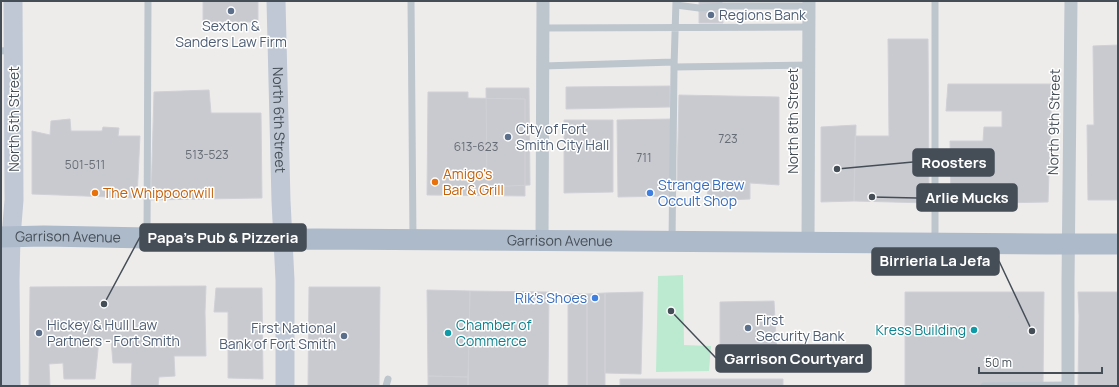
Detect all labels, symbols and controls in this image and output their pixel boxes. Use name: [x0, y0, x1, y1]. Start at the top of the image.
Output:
place label: Regions Bank: [719, 5, 807, 24]
marker: Sexton & Sanders Law Firm: [226, 6, 236, 16]
marker: Regions Bank: [706, 10, 716, 20]
place label: Sexton & Sanders Law Firm: [175, 16, 287, 51]
street label: North 5th Street: [4, 66, 23, 172]
street label: North 6th Street: [269, 67, 290, 174]
street label: North 8th Street: [783, 68, 802, 174]
street label: North 9th Street: [1043, 68, 1064, 175]
place label: City of Fort Smith City Hall: [516, 119, 609, 154]
house number: 723: [718, 130, 738, 147]
marker: City of Fort Smith City Hall: [503, 132, 513, 142]
house number: 613-623: [454, 138, 498, 155]
house number: 513-523: [185, 146, 229, 163]
house number: 711: [636, 149, 652, 166]
callout: Roosters: [913, 149, 994, 176]
text: Roosters: [921, 152, 987, 173]
house number: 501-511: [65, 156, 105, 173]
place label: Amigo's Bar & Grill: [443, 164, 504, 199]
place label: Strange Brew Occult Shop: [658, 175, 745, 210]
marker: Amigo's Bar & Grill: [430, 177, 440, 187]
place label: The Whippoorwill: [103, 183, 214, 202]
callout: Arlie Mucks: [917, 184, 1017, 211]
text: Arlie Mucks: [925, 187, 1009, 208]
marker: The Whippoorwill: [90, 188, 100, 198]
marker: Strange Brew Occult Shop: [645, 188, 655, 198]
callout: Papa's Pub & Pizzeria: [140, 224, 306, 251]
street label: Garrison Avenue: [15, 226, 121, 246]
text: Papa's Pub & Pizzeria: [148, 227, 298, 248]
street label: Garrison Avenue: [507, 230, 613, 250]
callout: Birrieria La Jefa: [872, 248, 999, 275]
text: Birrieria La Jefa: [880, 250, 990, 271]
place label: Rik's Shoes: [515, 288, 587, 307]
marker: Rik's Shoes: [590, 293, 600, 303]
place label: First Security Bank: [756, 310, 845, 345]
place label: Hickey & Hull Law Partners - Fort Smith: [47, 315, 180, 350]
place label: Chamber of Commerce: [456, 315, 532, 350]
place label: First National Bank of Fort Smith: [219, 318, 336, 353]
place label: Kress Building: [875, 320, 966, 339]
marker: First Security Bank: [743, 323, 753, 333]
marker: Kress Building: [969, 325, 979, 335]
marker: Hickey & Hull Law Partners - Fort Smith: [34, 328, 44, 338]
marker: Chamber of Commerce: [443, 328, 453, 338]
marker: First National Bank of Fort Smith: [339, 331, 349, 341]
callout: Garrison Courtyard: [716, 345, 871, 372]
text: Garrison Courtyard: [724, 348, 864, 369]
scale bar: [979, 349, 1102, 375]
text: 50 m: [985, 354, 1012, 371]

